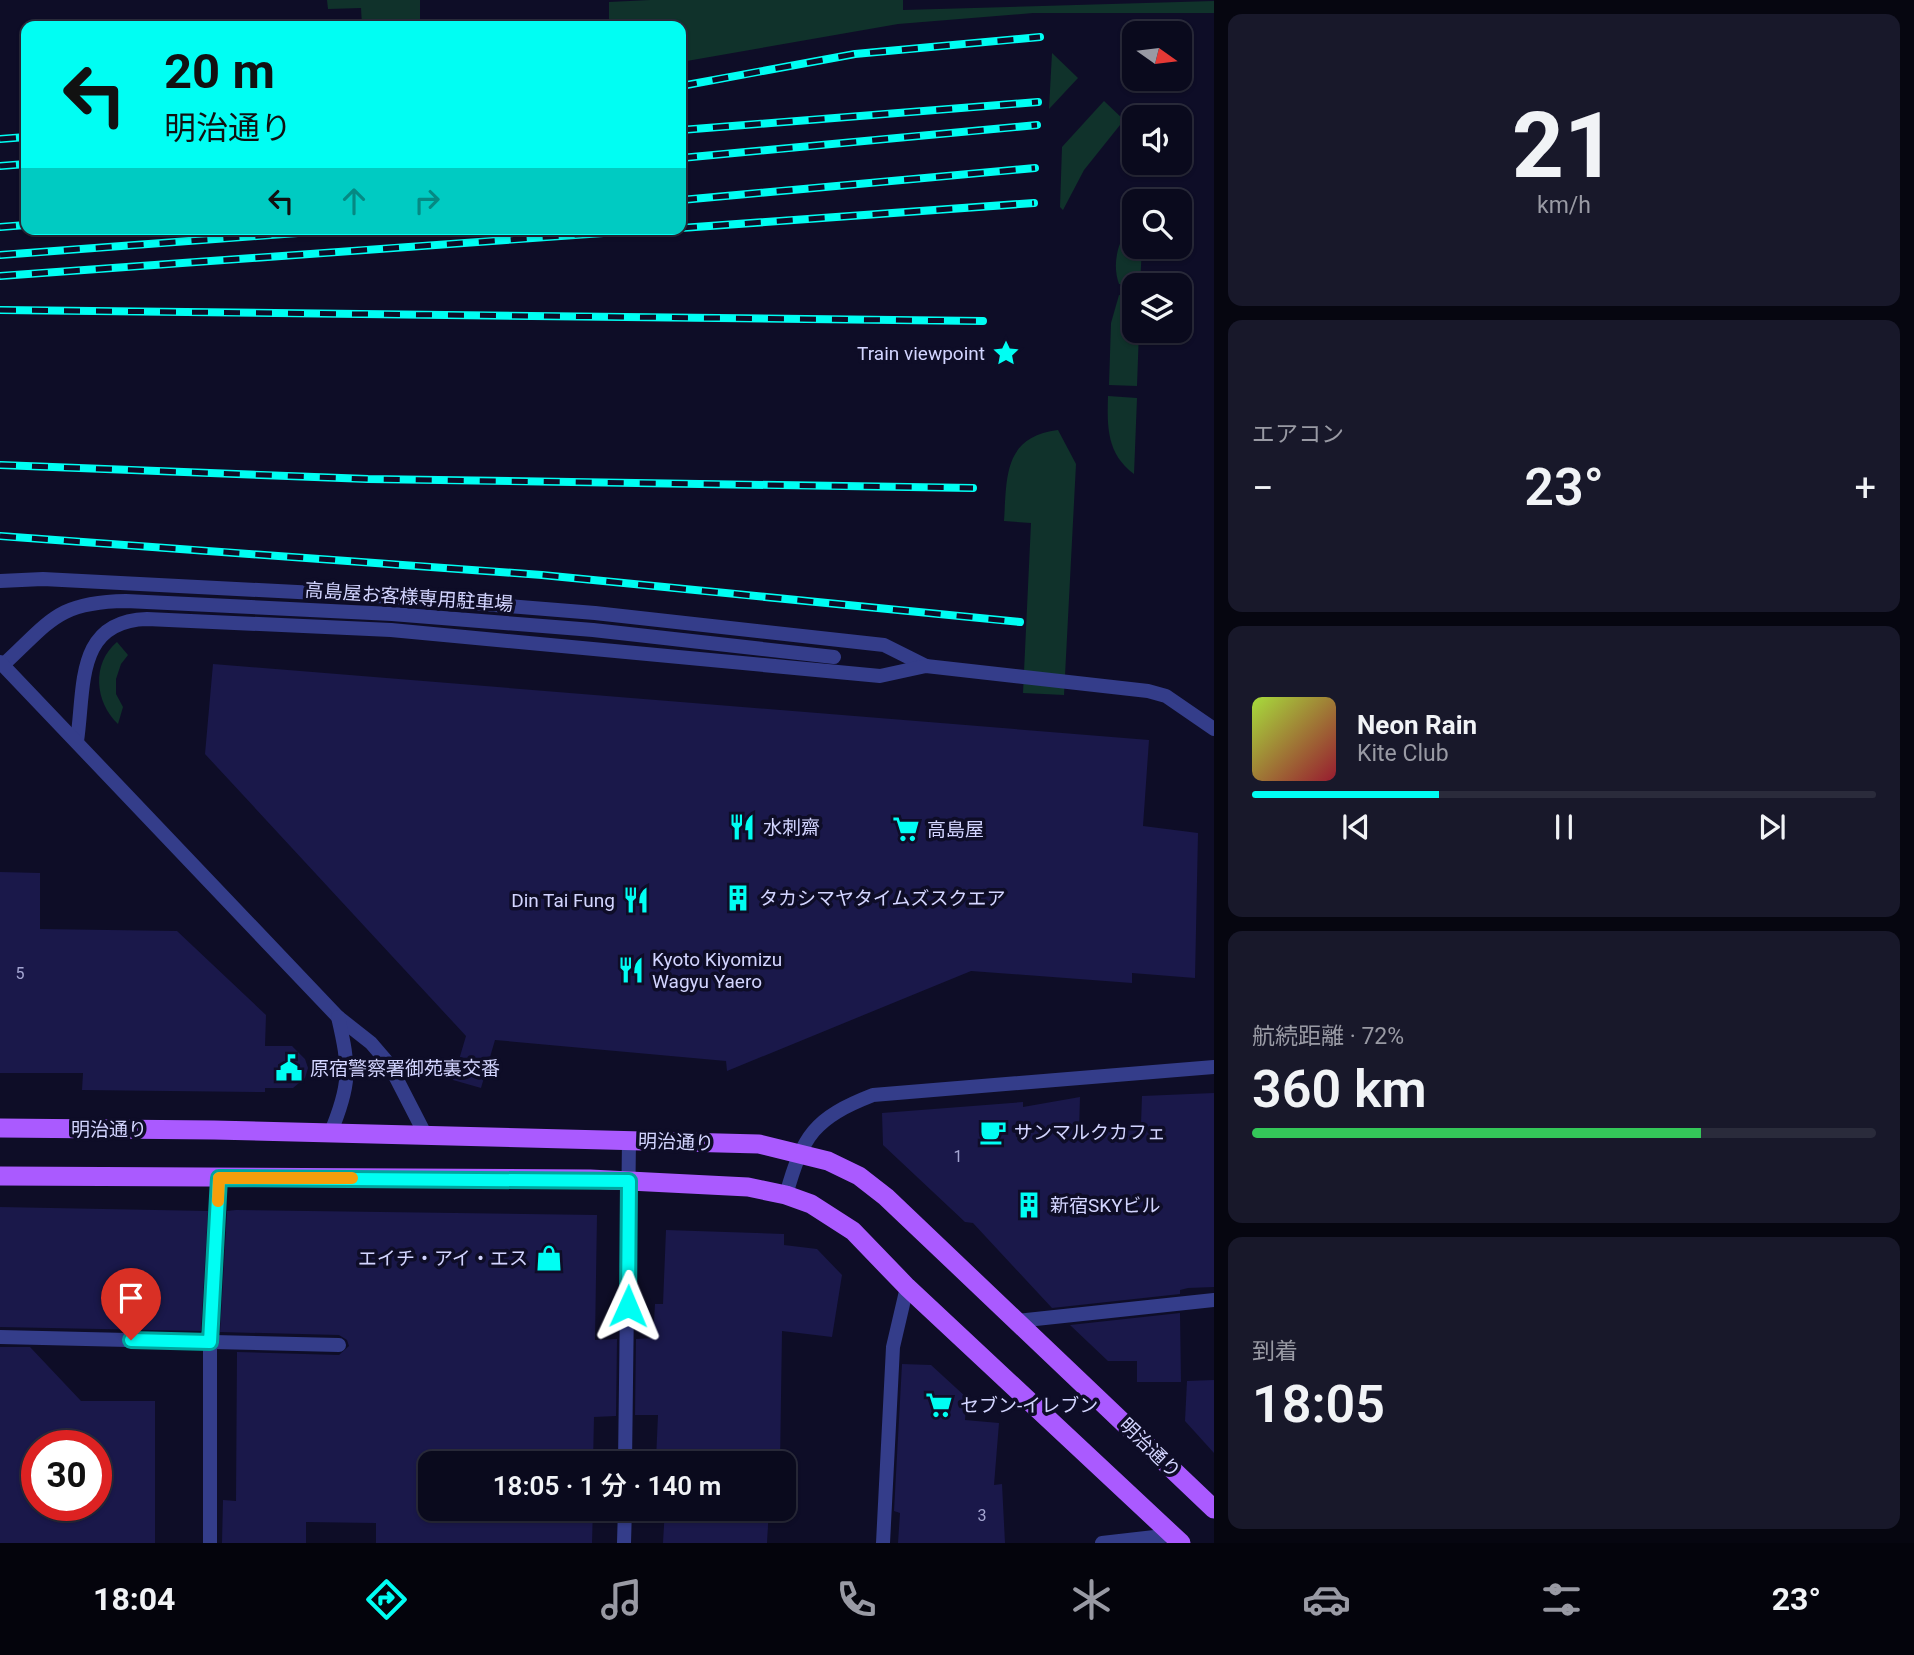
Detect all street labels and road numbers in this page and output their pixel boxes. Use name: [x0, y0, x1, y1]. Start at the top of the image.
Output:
street label: 高島屋お客様専用駐車場: [304, 578, 514, 616]
street label: 明治通り: [71, 1118, 147, 1141]
street label: 明治通り: [638, 1129, 714, 1155]
street label: 明治通り: [1115, 1413, 1185, 1483]

